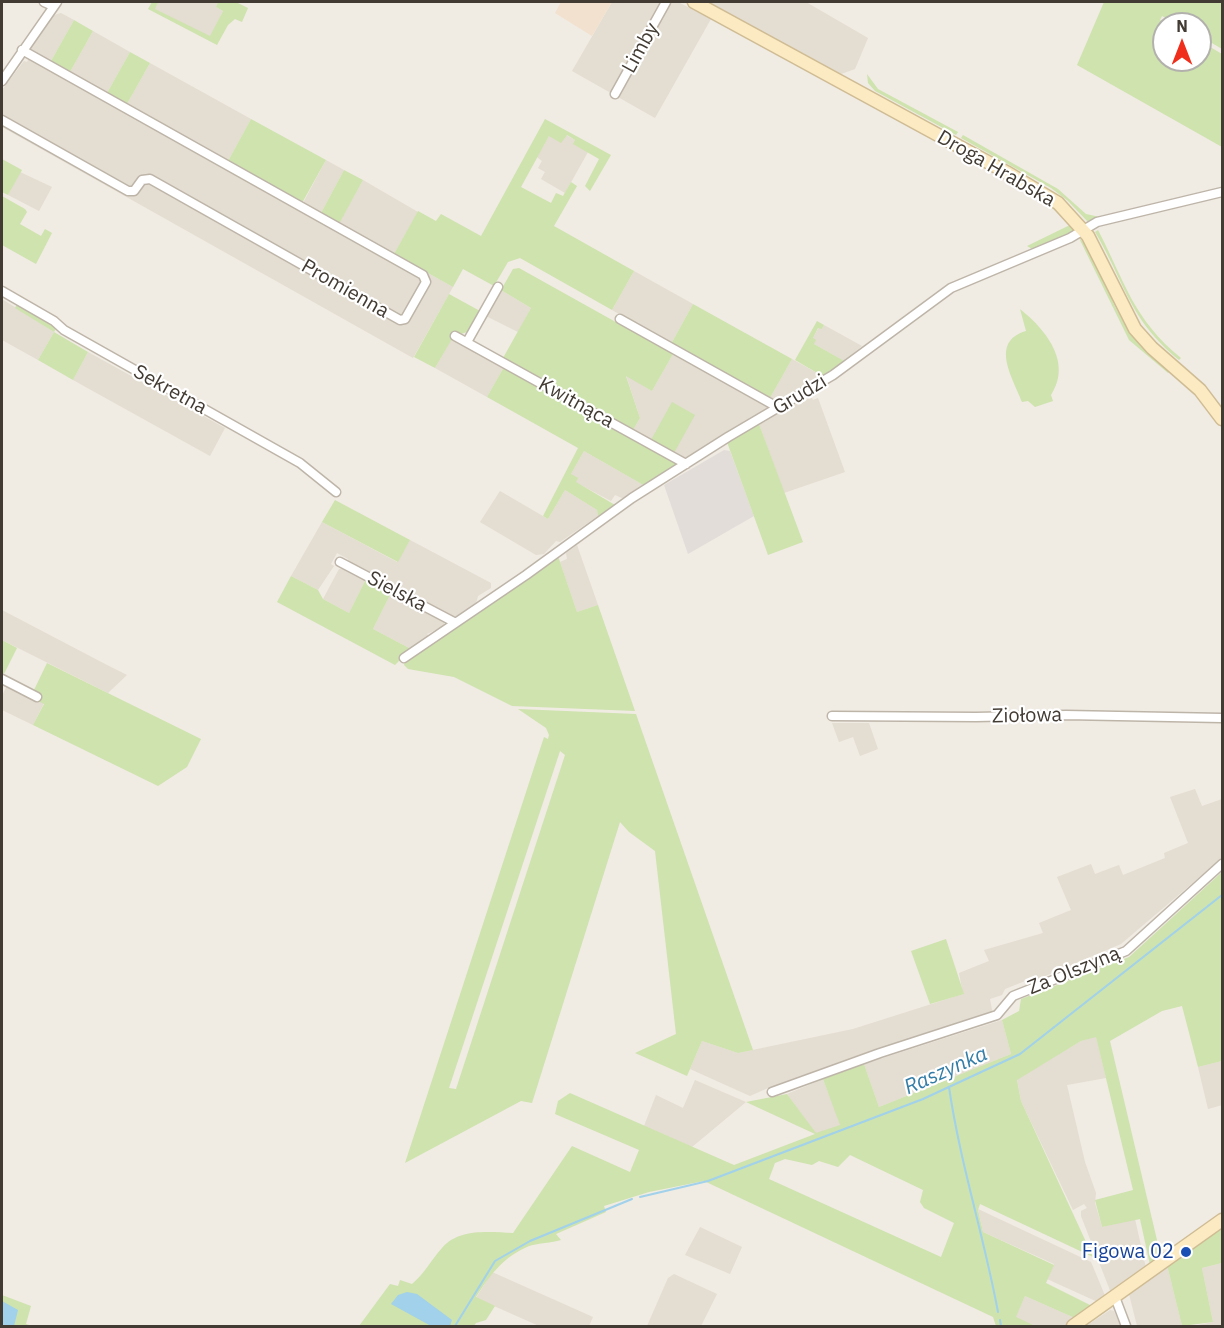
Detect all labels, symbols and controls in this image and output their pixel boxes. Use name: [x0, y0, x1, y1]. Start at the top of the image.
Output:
north arrow: [1152, 12, 1212, 72]
text: N: [1176, 16, 1188, 36]
street label: Limby: [617, 19, 665, 77]
street label: Droga Hrabska: [933, 126, 1059, 212]
street label: Promienna: [297, 254, 393, 324]
street label: Sekretna: [129, 360, 211, 420]
street label: Grudzi: [769, 370, 831, 420]
street label: Kwitnąca: [534, 372, 618, 434]
street label: Sielska: [363, 566, 431, 618]
street label: Ziołowa: [992, 703, 1062, 729]
street label: Za Olszyną: [1024, 942, 1124, 1000]
water label: Raszynka: [900, 1041, 992, 1101]
place label: Figowa 02: [1082, 1240, 1174, 1264]
marker: Figowa 02: [1179, 1245, 1193, 1259]

